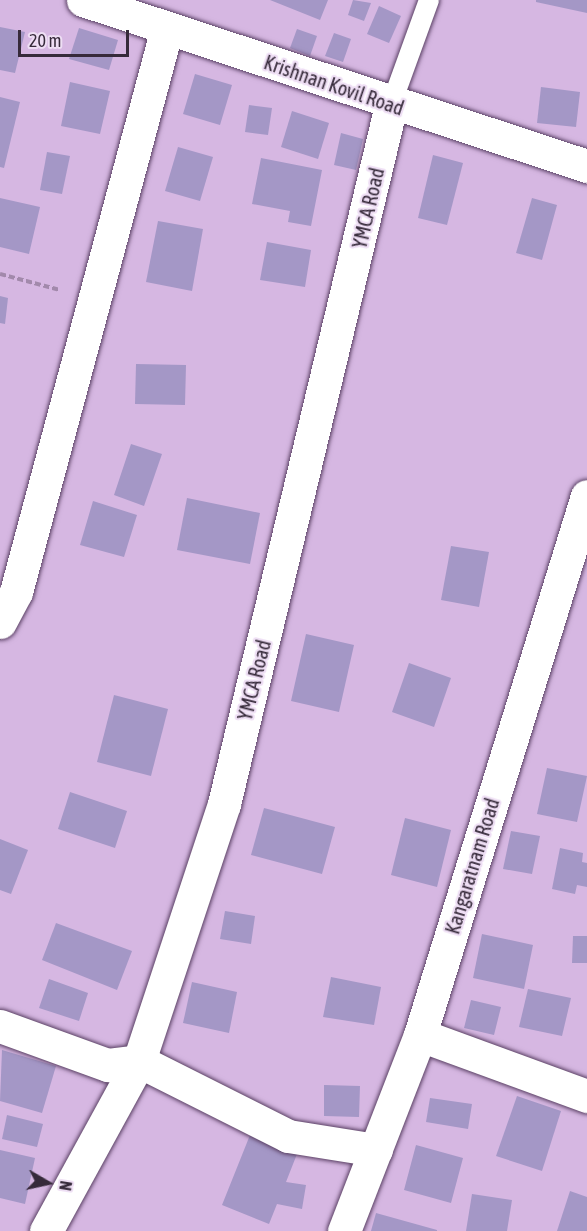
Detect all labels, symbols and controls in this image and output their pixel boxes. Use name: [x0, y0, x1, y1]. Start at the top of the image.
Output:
scale bar: [21, 18, 132, 56]
text: 20 m: [29, 30, 61, 51]
street label: Krishnan Kovil Road: [261, 50, 407, 120]
street label: YMCA Road: [347, 165, 389, 251]
street label: YMCA Road: [232, 637, 276, 723]
street label: Kangaratnam Road: [440, 795, 504, 937]
north arrow: [18, 1153, 78, 1213]
text: N: [56, 1180, 75, 1192]

